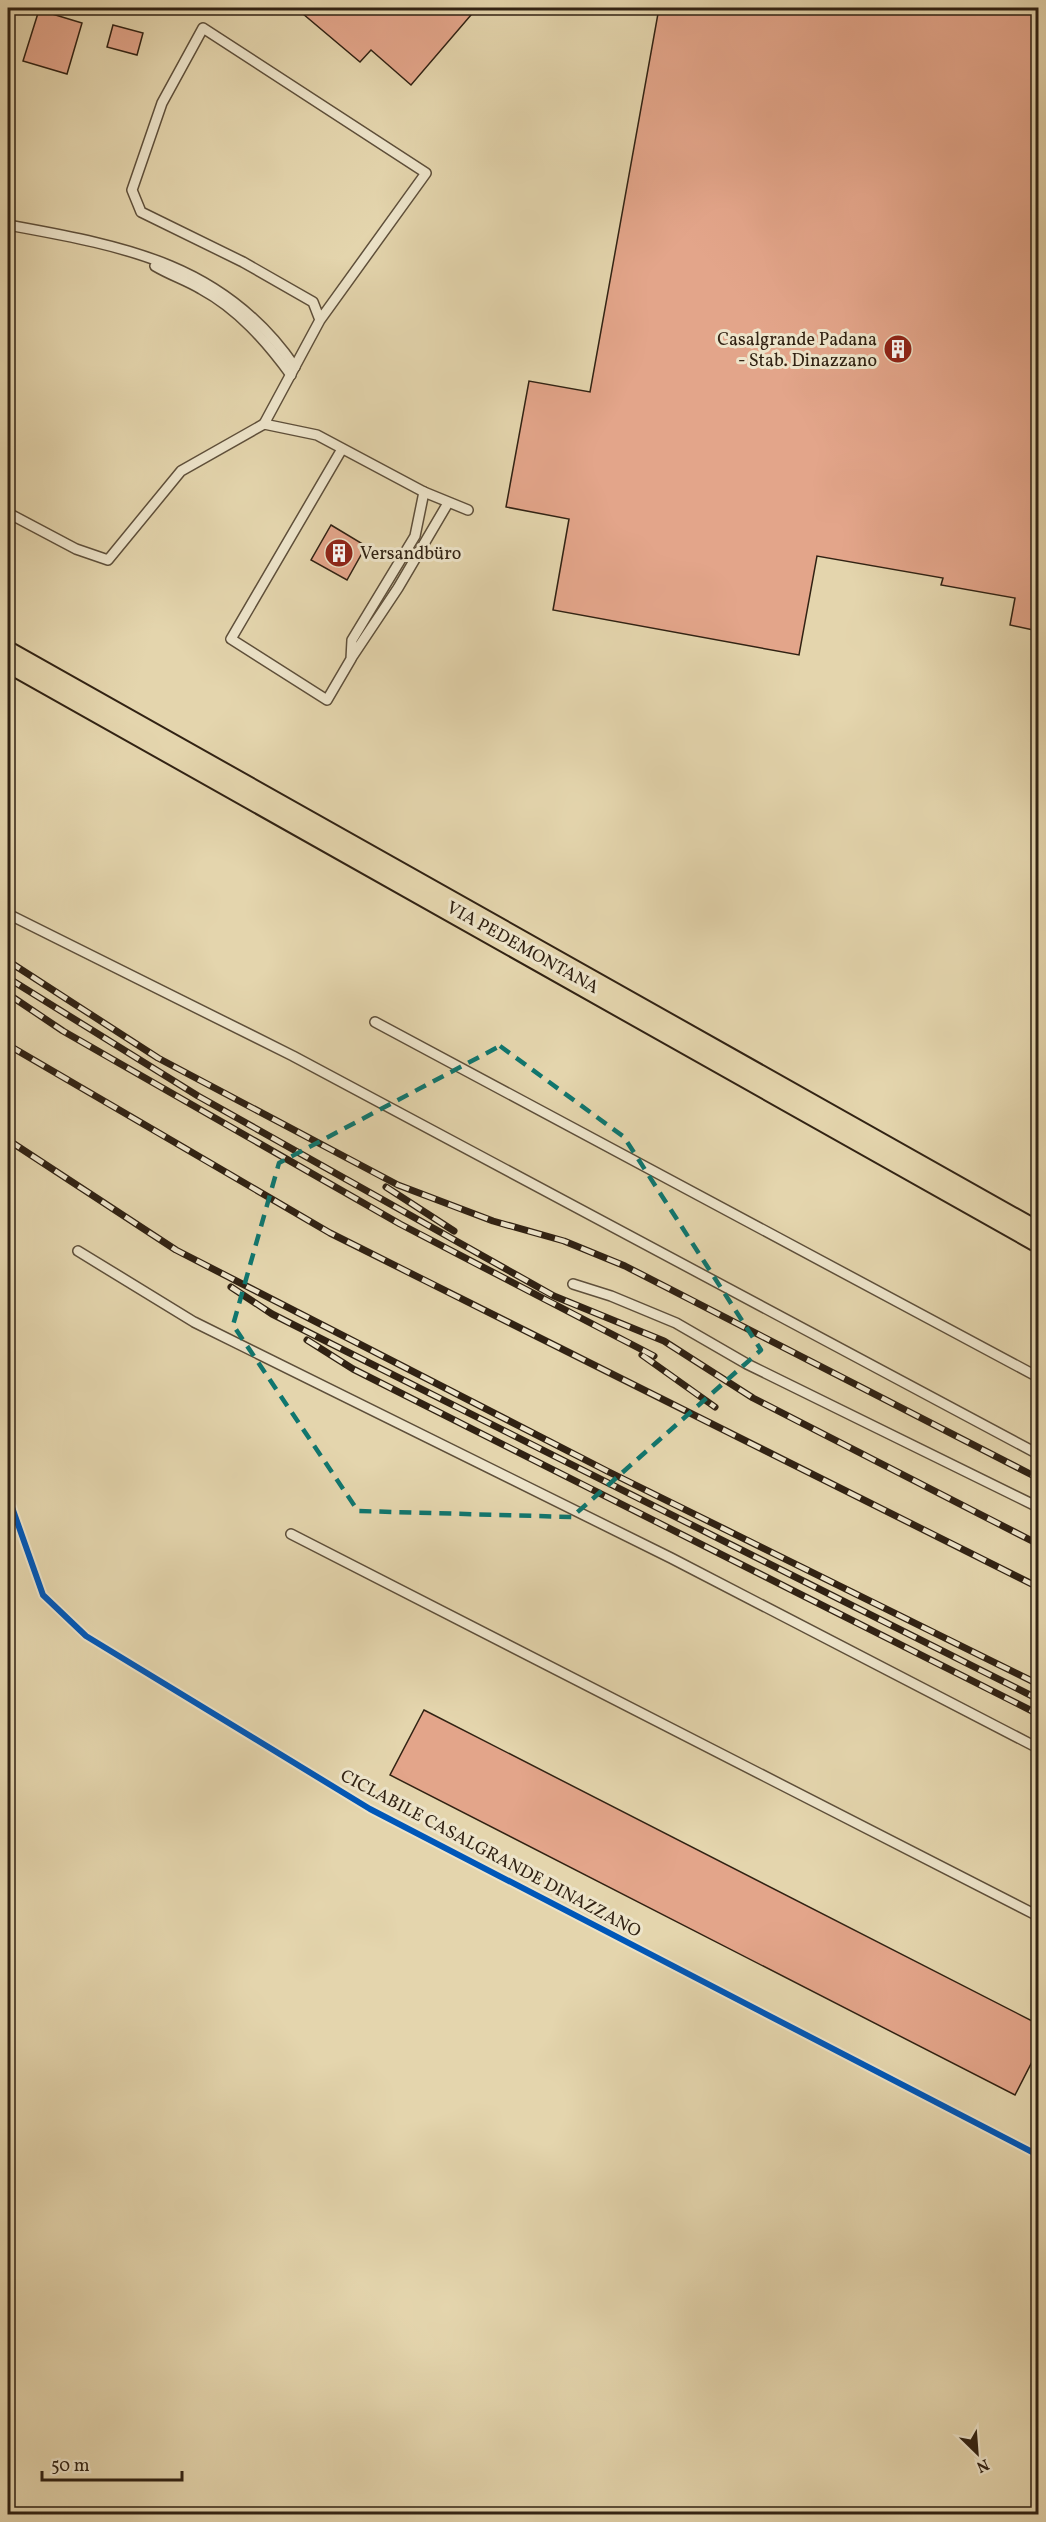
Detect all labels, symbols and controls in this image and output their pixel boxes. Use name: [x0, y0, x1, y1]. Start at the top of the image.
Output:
place label: Casalgrande Padana - Stab. Dinazzano: [717, 328, 877, 374]
building icon: Casalgrande Padana - Stab. Dinazzano: [882, 333, 914, 365]
building icon: Versandbüro: [323, 537, 355, 569]
place label: Versandbüro: [360, 542, 461, 567]
street label: VIA PEDEMONTANA: [441, 896, 603, 1001]
street label: CICLABILE CASALGRANDE DINAZZANO: [335, 1764, 645, 1945]
north arrow: [947, 2423, 1007, 2483]
scale bar: [42, 2444, 182, 2482]
text: N: [972, 2452, 992, 2477]
text: 50 m: [51, 2454, 90, 2479]

